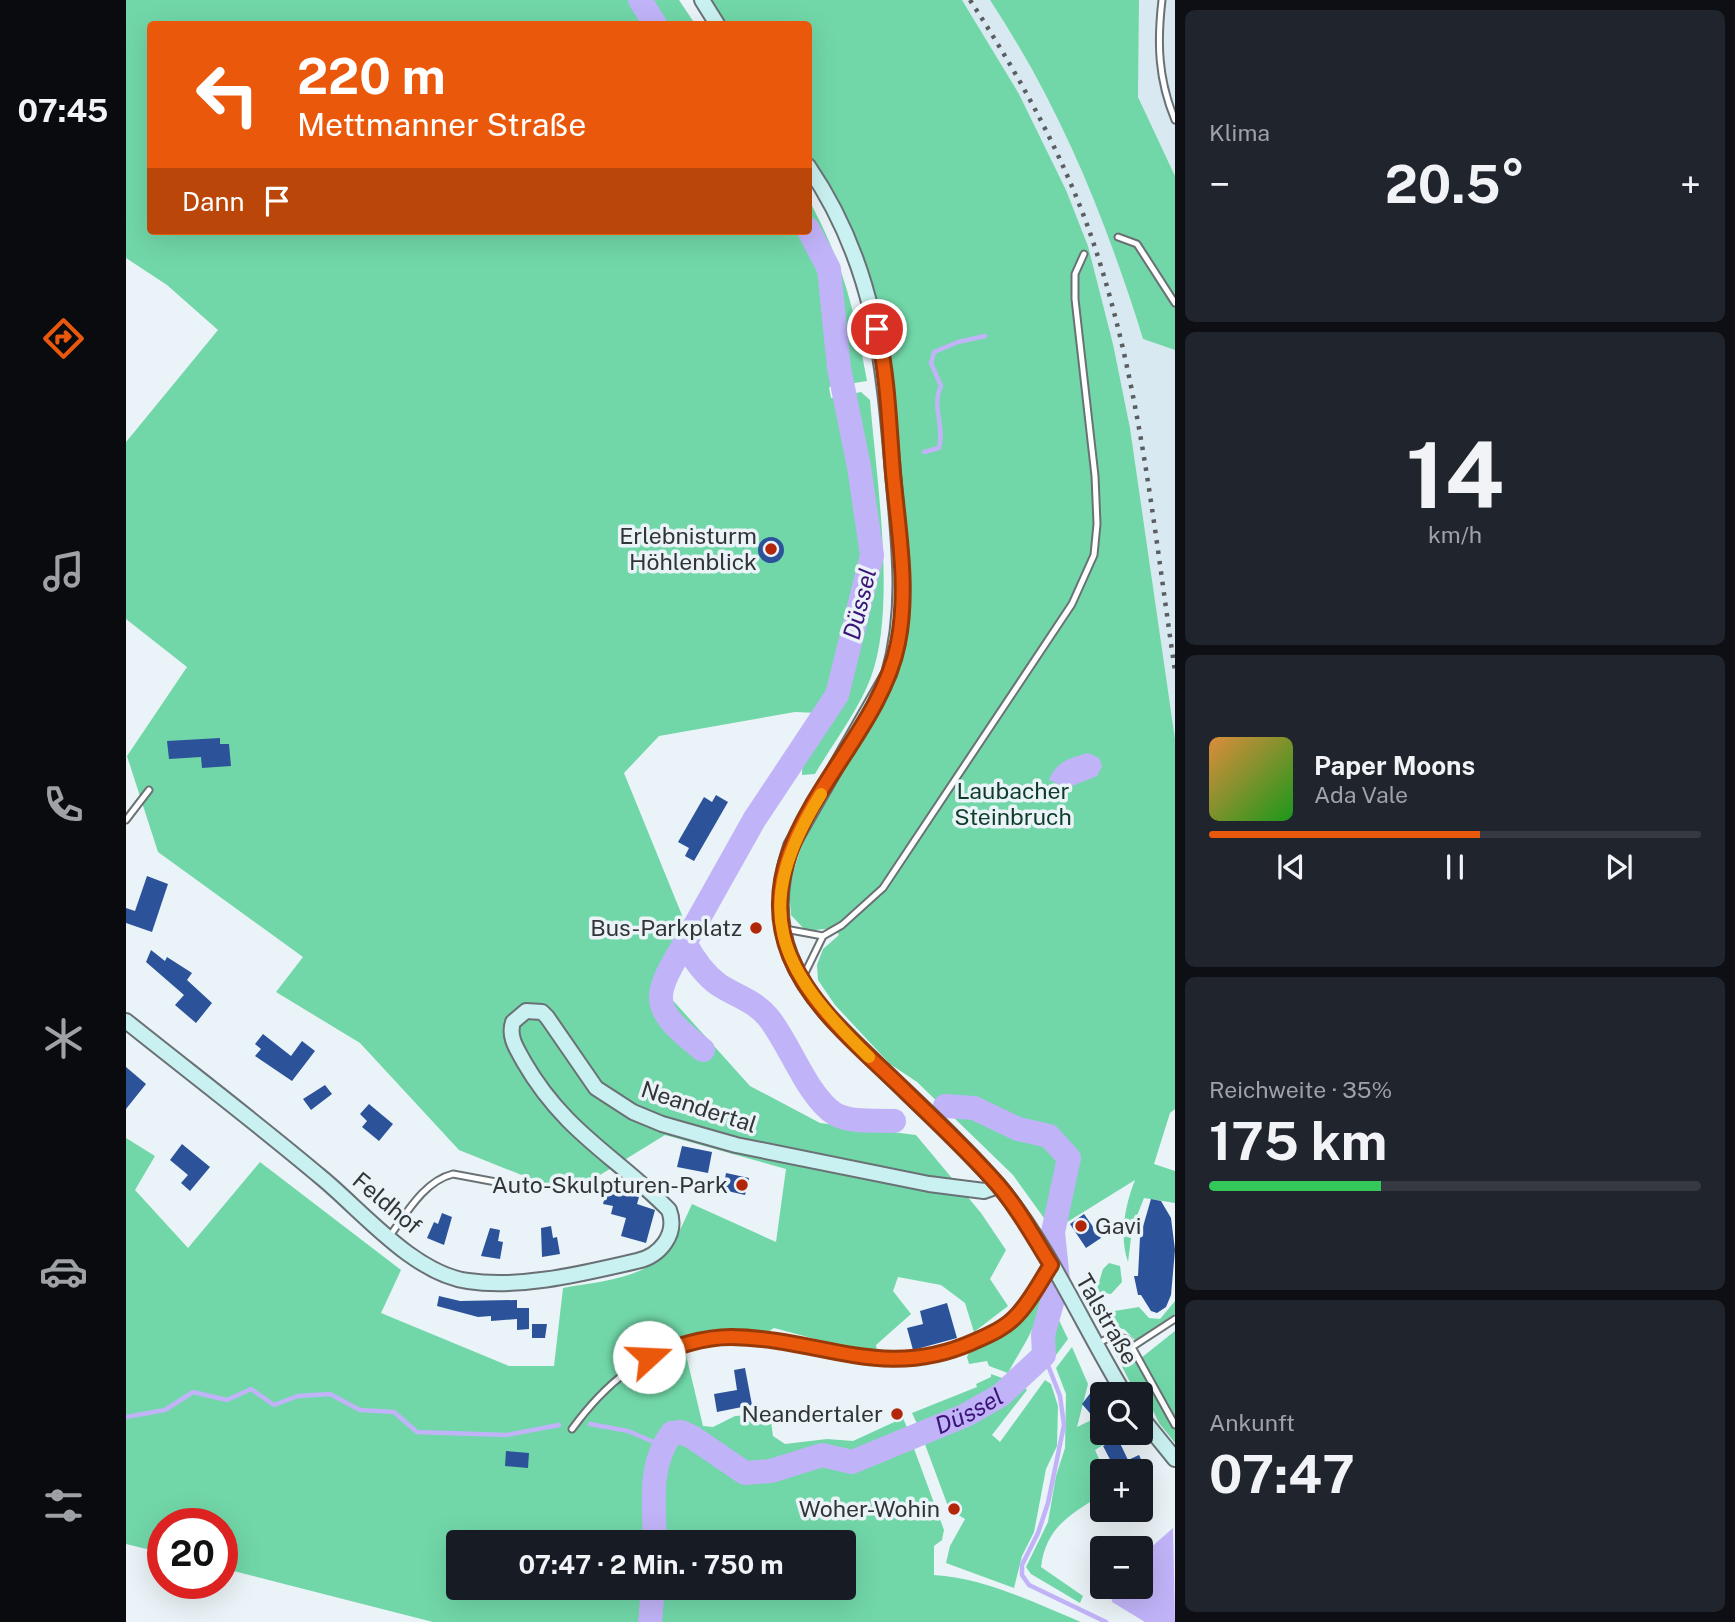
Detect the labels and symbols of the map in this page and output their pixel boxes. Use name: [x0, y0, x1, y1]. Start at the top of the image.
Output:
pin: [847, 299, 907, 359]
place label: Erlebnisturm Höhlenblick: [619, 522, 757, 575]
marker: Erlebnisturm Höhlenblick: [763, 541, 779, 557]
water label: Düssel: [837, 565, 881, 643]
park label: Laubacher Steinbruch: [954, 777, 1072, 830]
place label: Bus-Parkplatz: [590, 914, 742, 941]
marker: Bus-Parkplatz: [748, 920, 764, 936]
street label: Neandertal: [638, 1075, 760, 1138]
street label: Feldhof: [347, 1166, 427, 1239]
place label: Auto-Skulpturen-Park: [492, 1171, 728, 1198]
marker: Auto-Skulpturen-Park: [734, 1177, 750, 1193]
place label: Gavi: [1095, 1212, 1142, 1239]
marker: Gavi: [1073, 1218, 1089, 1234]
street label: Talstraße: [1071, 1269, 1144, 1369]
position arrow: [612, 1320, 686, 1394]
water label: Düssel: [931, 1382, 1008, 1439]
place label: Neandertaler: [742, 1400, 883, 1427]
marker: Neandertaler: [889, 1406, 905, 1422]
place label: Woher-Wohin: [799, 1495, 940, 1522]
marker: Woher-Wohin: [946, 1501, 962, 1517]
speed limit sign: 20: [147, 1508, 238, 1599]

